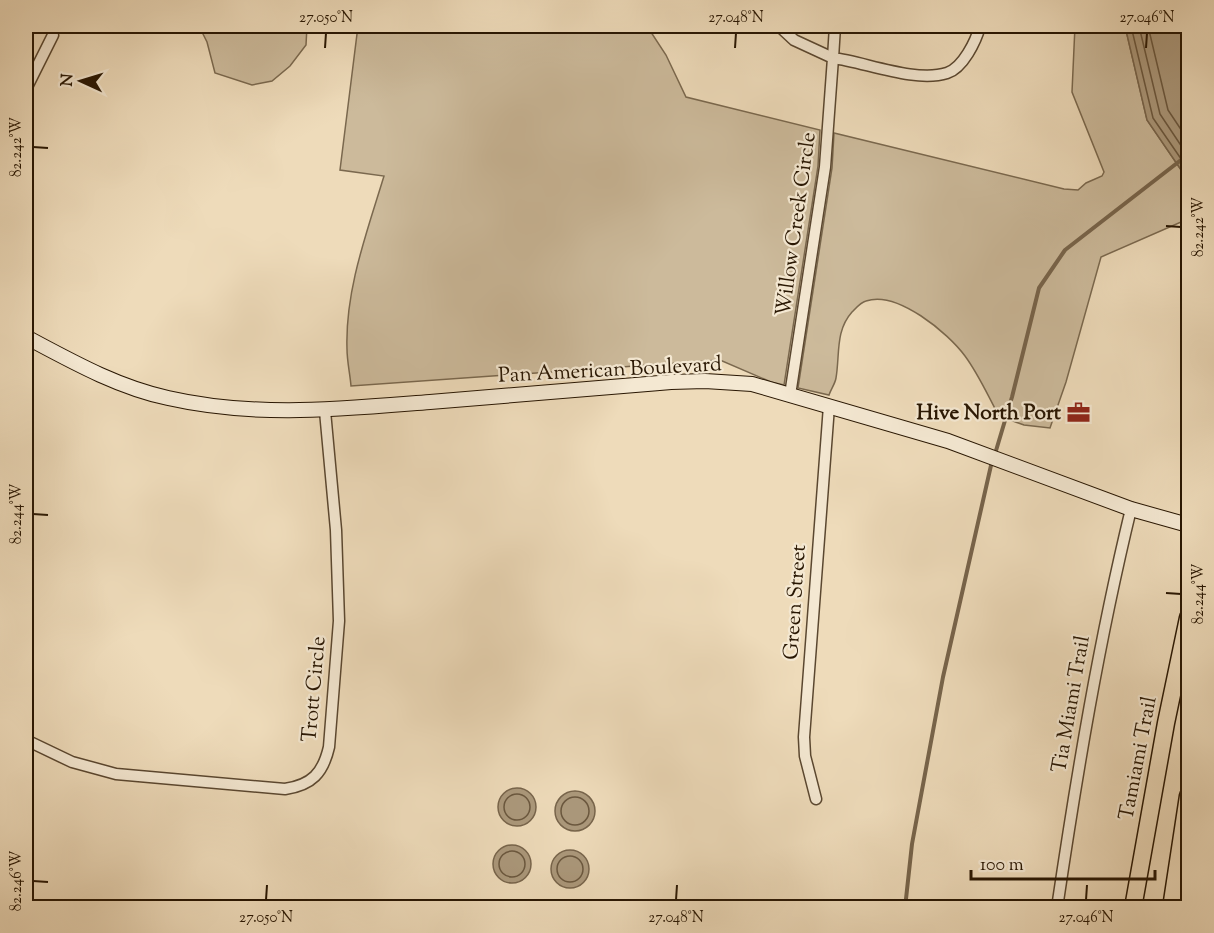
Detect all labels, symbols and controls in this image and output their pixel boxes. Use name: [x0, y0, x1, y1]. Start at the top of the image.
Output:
text: 27.050°N: [299, 8, 353, 29]
text: 27.048°N: [708, 8, 764, 29]
text: 27.046°N: [1119, 8, 1175, 29]
north arrow: [51, 51, 111, 111]
text: N: [57, 73, 80, 87]
text: 82.242°W: [7, 117, 28, 177]
street label: Willow Creek Circle: [769, 130, 825, 318]
text: 82.242°W: [1189, 197, 1210, 257]
street label: Pan American Boulevard: [497, 350, 723, 392]
place label: Hive North Port: [917, 399, 1062, 429]
office icon: Hive North Port: [1066, 399, 1092, 425]
text: 82.244°W: [7, 483, 28, 544]
street label: Green Street: [777, 543, 815, 661]
text: 82.244°W: [1189, 563, 1210, 624]
street label: Tia Miami Trail: [1045, 633, 1099, 775]
street label: Trott Circle: [295, 635, 335, 743]
street label: Tamiami Trail: [1112, 694, 1166, 823]
scale bar: [971, 843, 1156, 881]
text: 82.246°W: [7, 850, 28, 911]
text: 100 m: [980, 853, 1024, 879]
text: 27.050°N: [239, 908, 293, 929]
text: 27.048°N: [648, 908, 704, 929]
text: 27.046°N: [1058, 908, 1114, 929]

